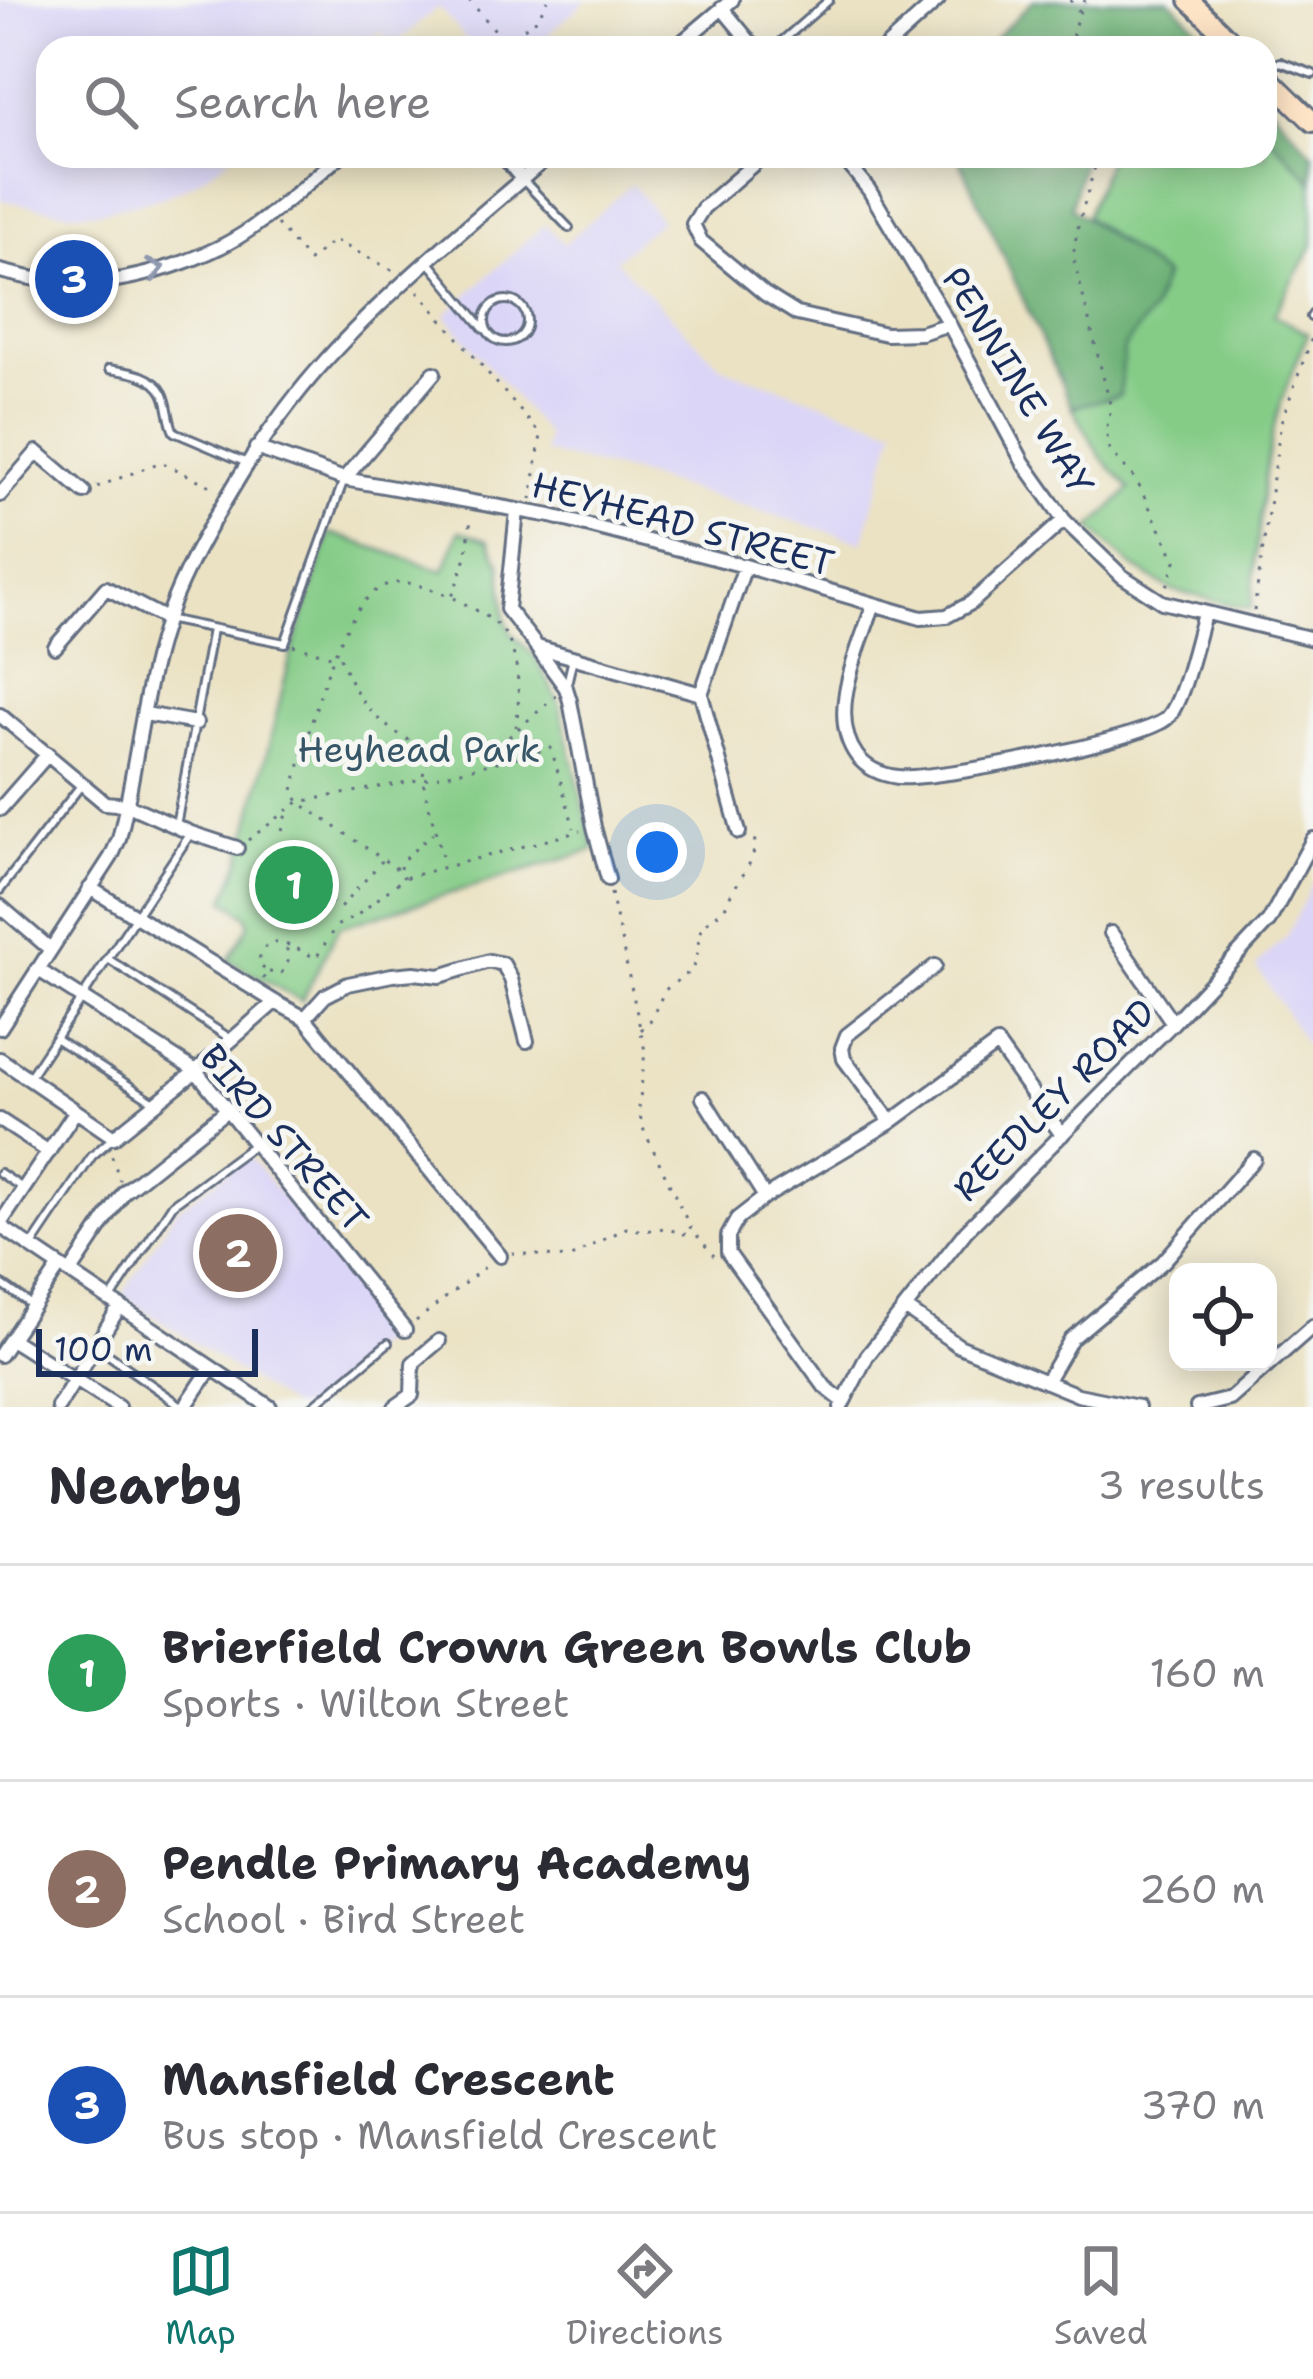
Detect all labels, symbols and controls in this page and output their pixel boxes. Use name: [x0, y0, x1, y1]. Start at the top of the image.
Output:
search box: [36, 36, 1277, 168]
icon: search: [78, 69, 144, 135]
text: Search here: [174, 72, 431, 132]
pin: 3: [35, 234, 113, 324]
one-way arrow: [146, 258, 166, 283]
street label: PENNINE WAY: [930, 258, 1106, 505]
street label: HEYHEAD STREET: [526, 460, 840, 588]
park label: Heyhead Park: [297, 725, 541, 774]
your location: [627, 822, 687, 882]
pin: 1: [255, 840, 333, 930]
street label: REEDLEY ROAD: [942, 988, 1166, 1212]
street label: BIRD STREET: [189, 1033, 379, 1243]
pin: 2: [199, 1208, 277, 1298]
map controls: [1169, 1263, 1277, 1371]
button: locate: [1169, 1263, 1277, 1371]
scale bar: [36, 1323, 258, 1376]
text: 100 m: [54, 1327, 153, 1372]
text: Nearby: [48, 1451, 243, 1519]
text: 3 results: [1098, 1459, 1265, 1511]
text: Brierfield Crown Green Bowls Club: [162, 1617, 972, 1677]
text: 1: [78, 1647, 96, 1699]
text: 160 m: [1150, 1647, 1265, 1699]
text: Sports · Wilton Street: [162, 1677, 570, 1729]
text: Pendle Primary Academy: [162, 1833, 751, 1893]
text: 2: [73, 1863, 101, 1915]
text: 260 m: [1139, 1863, 1265, 1915]
text: School · Bird Street: [162, 1893, 525, 1945]
text: Mansfield Crescent: [162, 2049, 615, 2109]
text: 3: [73, 2079, 101, 2131]
text: 370 m: [1140, 2079, 1265, 2131]
text: Bus stop · Mansfield Crescent: [162, 2109, 718, 2161]
tab: Map: [165, 2238, 236, 2355]
tab: Directions: [566, 2238, 724, 2355]
tab: Saved: [1054, 2238, 1148, 2355]

